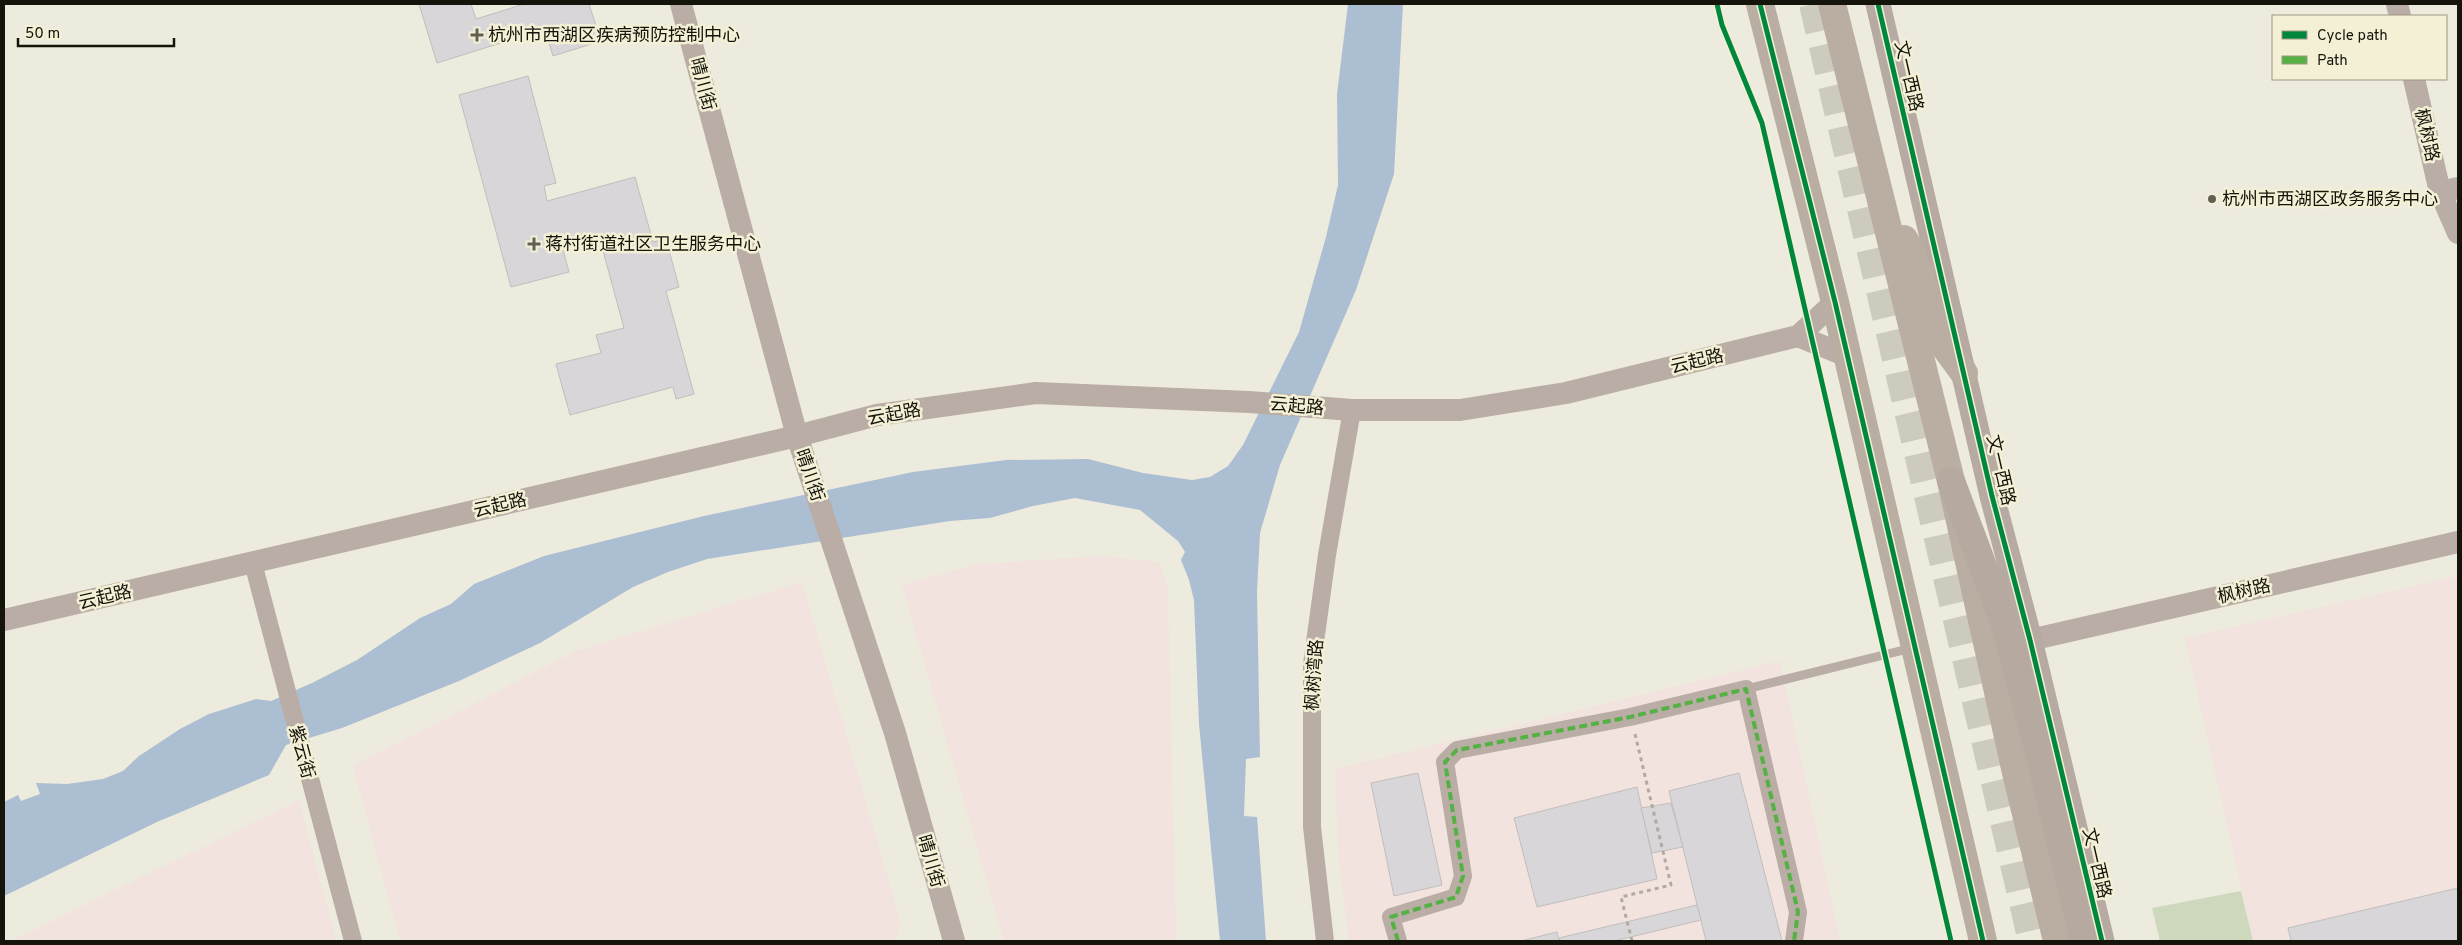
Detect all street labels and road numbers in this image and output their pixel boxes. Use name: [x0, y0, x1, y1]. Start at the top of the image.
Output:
street label: 文一西路: [1888, 39, 1927, 114]
street label: 晴川街: [683, 55, 720, 113]
street label: 枫树路: [2408, 106, 2443, 164]
street label: 云起路: [1668, 345, 1726, 380]
street label: 云起路: [1269, 394, 1325, 421]
street label: 云起路: [866, 399, 923, 431]
street label: 文一西路: [1980, 433, 2019, 508]
street label: 晴川街: [789, 446, 828, 505]
street label: 云起路: [471, 489, 529, 524]
street label: 枫树路: [2215, 575, 2273, 610]
street label: 云起路: [76, 581, 134, 616]
street label: 枫树湾路: [1302, 638, 1329, 712]
street label: 紫云街: [282, 723, 319, 781]
street label: 文一西路: [2076, 826, 2115, 901]
street label: 晴川街: [911, 832, 948, 891]

